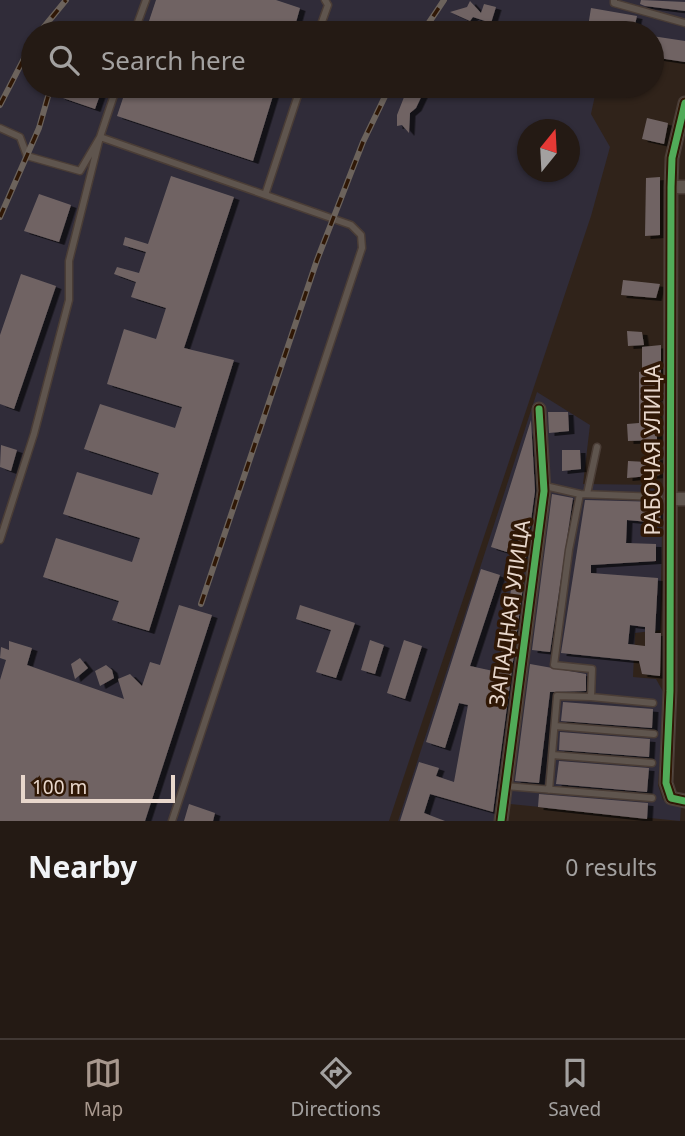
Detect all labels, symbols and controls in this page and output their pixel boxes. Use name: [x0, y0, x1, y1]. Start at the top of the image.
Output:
search box: [21, 21, 664, 98]
icon: search: [45, 41, 83, 79]
text: Search here: [101, 42, 246, 78]
north arrow: [517, 119, 580, 182]
street label: РАБОЧАЯ УЛИЦА: [638, 364, 666, 535]
street label: ЗАПАДНАЯ УЛИЦА: [482, 517, 536, 708]
scale bar: [21, 772, 175, 804]
text: 100 m: [32, 774, 87, 800]
text: Nearby: [28, 846, 137, 887]
text: 0 results: [565, 851, 657, 883]
tab: Map: [84, 1054, 123, 1122]
tab: Directions: [291, 1054, 381, 1122]
tab: Saved: [548, 1054, 601, 1122]

